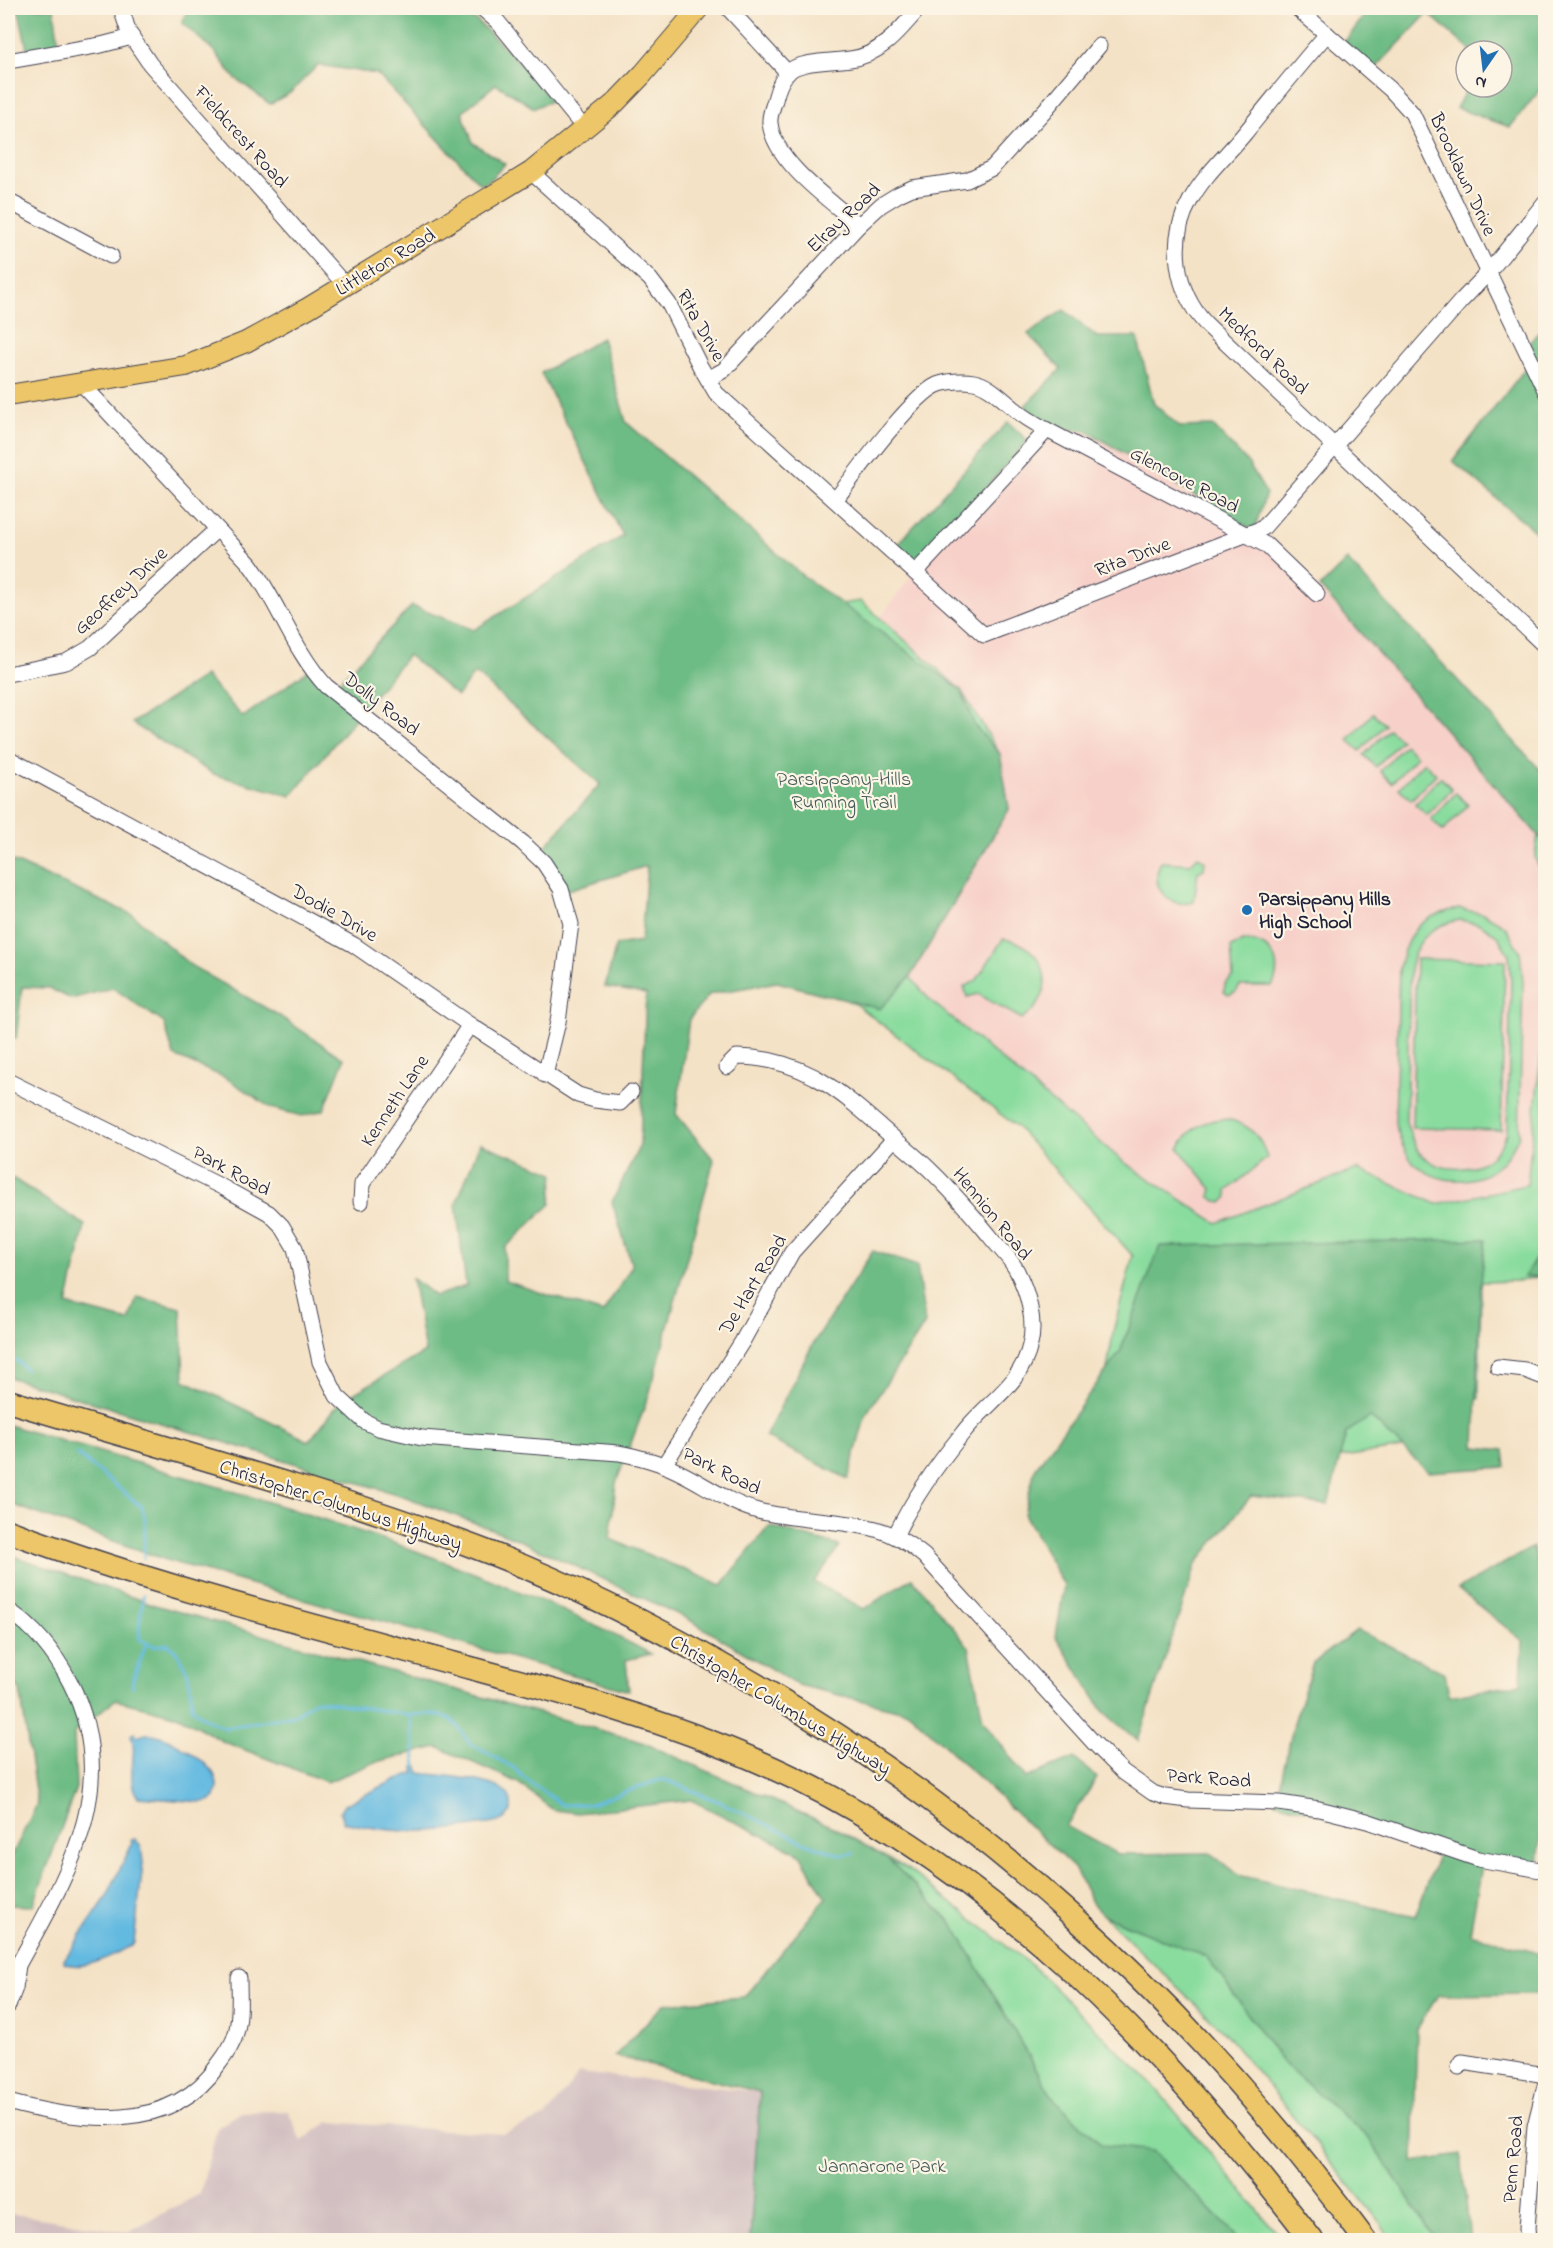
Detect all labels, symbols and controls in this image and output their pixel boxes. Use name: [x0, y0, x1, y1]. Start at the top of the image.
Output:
north arrow: [1454, 39, 1514, 99]
text: N: [1473, 69, 1489, 95]
street label: Fieldcrest Road: [185, 79, 294, 196]
street label: Brooklawn Drive: [1420, 108, 1503, 241]
street label: Elray Road: [801, 177, 888, 261]
street label: Littleton Road: [331, 222, 442, 304]
street label: Rita Drive: [668, 285, 732, 368]
street label: Medford Road: [1210, 301, 1314, 403]
street label: Glencove Road: [1124, 440, 1244, 522]
street label: Rita Drive: [1091, 531, 1175, 586]
street label: Geoffrey Drive: [68, 541, 175, 643]
street label: Dolly Road: [335, 665, 425, 744]
park label: Parsippany-Hills Running Trail: [777, 766, 911, 819]
street label: Dodie Drive: [284, 877, 382, 951]
place label: Parsippany Hills High School: [1259, 886, 1391, 939]
marker: Parsippany Hills High School: [1240, 903, 1254, 917]
street label: Kenneth Lane: [355, 1049, 438, 1153]
street label: Park Road: [187, 1140, 275, 1205]
street label: Hennion Road: [944, 1162, 1038, 1267]
street label: De Hart Road: [712, 1230, 796, 1342]
street label: Park Road: [677, 1441, 765, 1504]
street label: Christopher Columbus Highway: [215, 1453, 465, 1560]
street label: Christopher Columbus Highway: [663, 1628, 896, 1785]
street label: Park Road: [1166, 1762, 1252, 1797]
street label: Penn Road: [1496, 2114, 1533, 2204]
park label: Jannarone Park: [818, 2153, 946, 2182]

